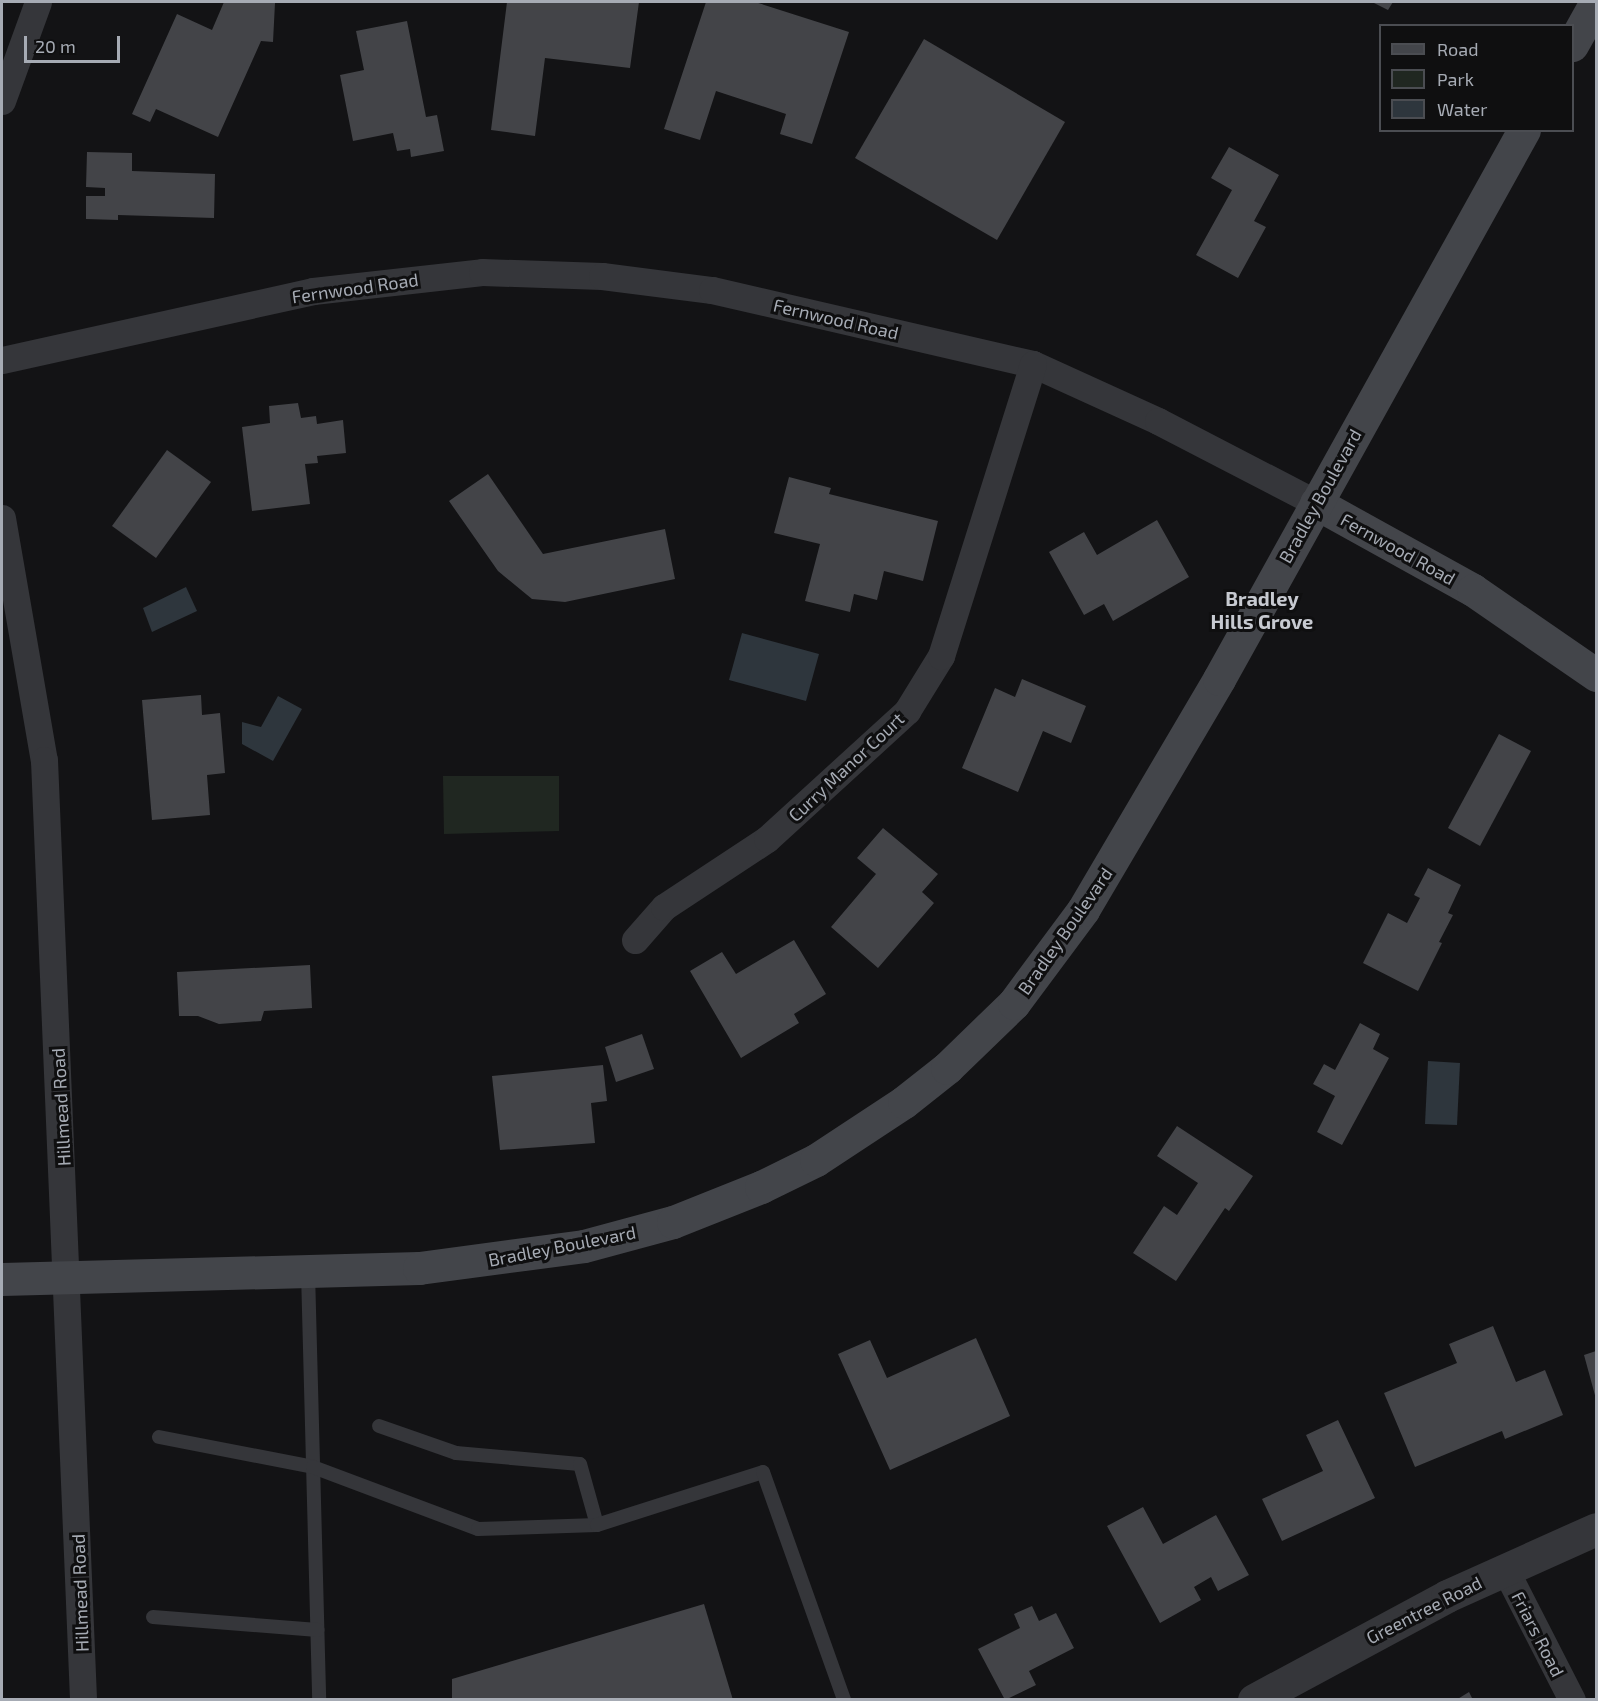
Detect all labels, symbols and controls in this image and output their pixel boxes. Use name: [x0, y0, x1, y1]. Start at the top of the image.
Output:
scale bar: [27, 24, 123, 62]
legend: [1379, 24, 1574, 132]
text: 20 m: [35, 35, 76, 57]
text: Road: [1437, 38, 1478, 60]
text: Park: [1437, 68, 1474, 90]
text: Water: [1437, 98, 1487, 120]
street label: Fernwood Road: [290, 268, 420, 308]
street label: Fernwood Road: [771, 294, 901, 344]
street label: Bradley Boulevard: [1274, 425, 1366, 567]
street label: Fernwood Road: [1337, 509, 1459, 589]
district label: Bradley Hills Grove: [1211, 587, 1313, 634]
street label: Curry Manor Court: [783, 708, 909, 826]
street label: Bradley Boulevard: [1013, 863, 1117, 999]
street label: Hillmead Road: [47, 1047, 75, 1167]
street label: Bradley Boulevard: [486, 1221, 638, 1271]
street label: Hillmead Road: [67, 1534, 93, 1652]
street label: Greentree Road: [1363, 1572, 1485, 1648]
street label: Friars Road: [1507, 1588, 1569, 1680]

